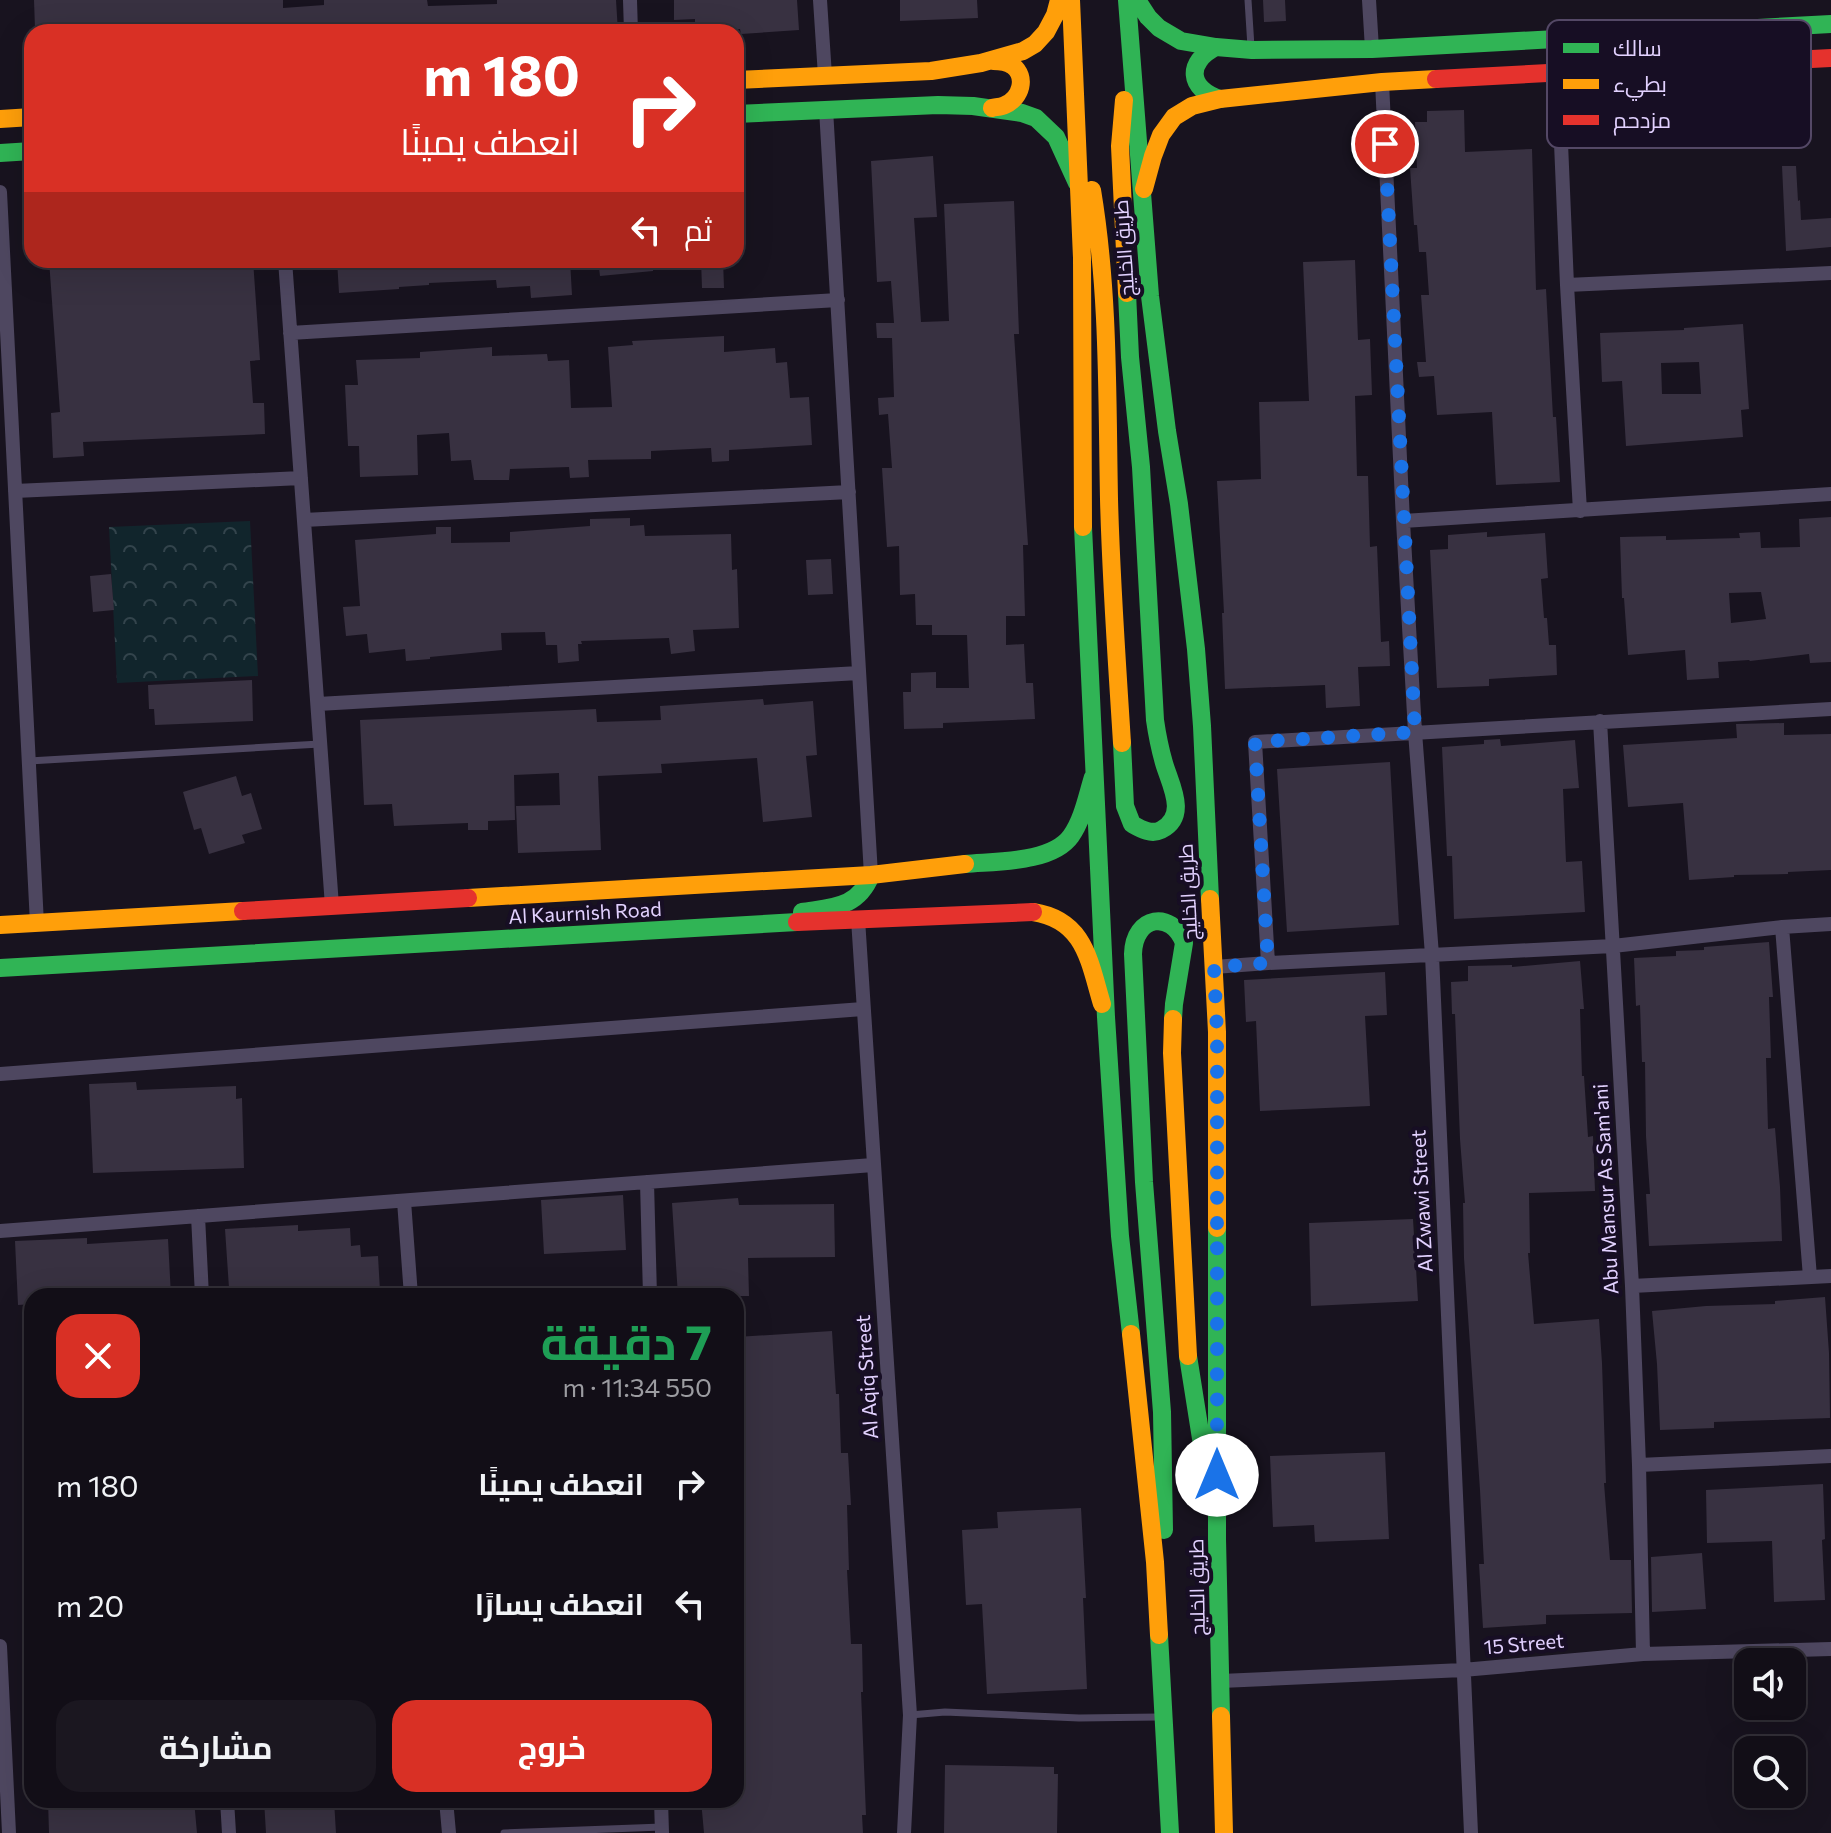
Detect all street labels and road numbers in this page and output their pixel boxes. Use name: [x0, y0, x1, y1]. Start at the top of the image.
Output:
street label: طريق الخليج: [1108, 199, 1141, 297]
street label: طريق الخليج: [1172, 843, 1205, 941]
street label: Al Kaurnish Road: [508, 896, 662, 928]
street label: Abu Mansur As Sam'ani: [1587, 1083, 1623, 1295]
street label: Al Zwawi Street: [1405, 1129, 1437, 1273]
street label: Al Aqiq Street: [850, 1314, 882, 1440]
street label: طريق الخليج: [1183, 1538, 1212, 1636]
street label: 15 Street: [1483, 1628, 1565, 1658]

